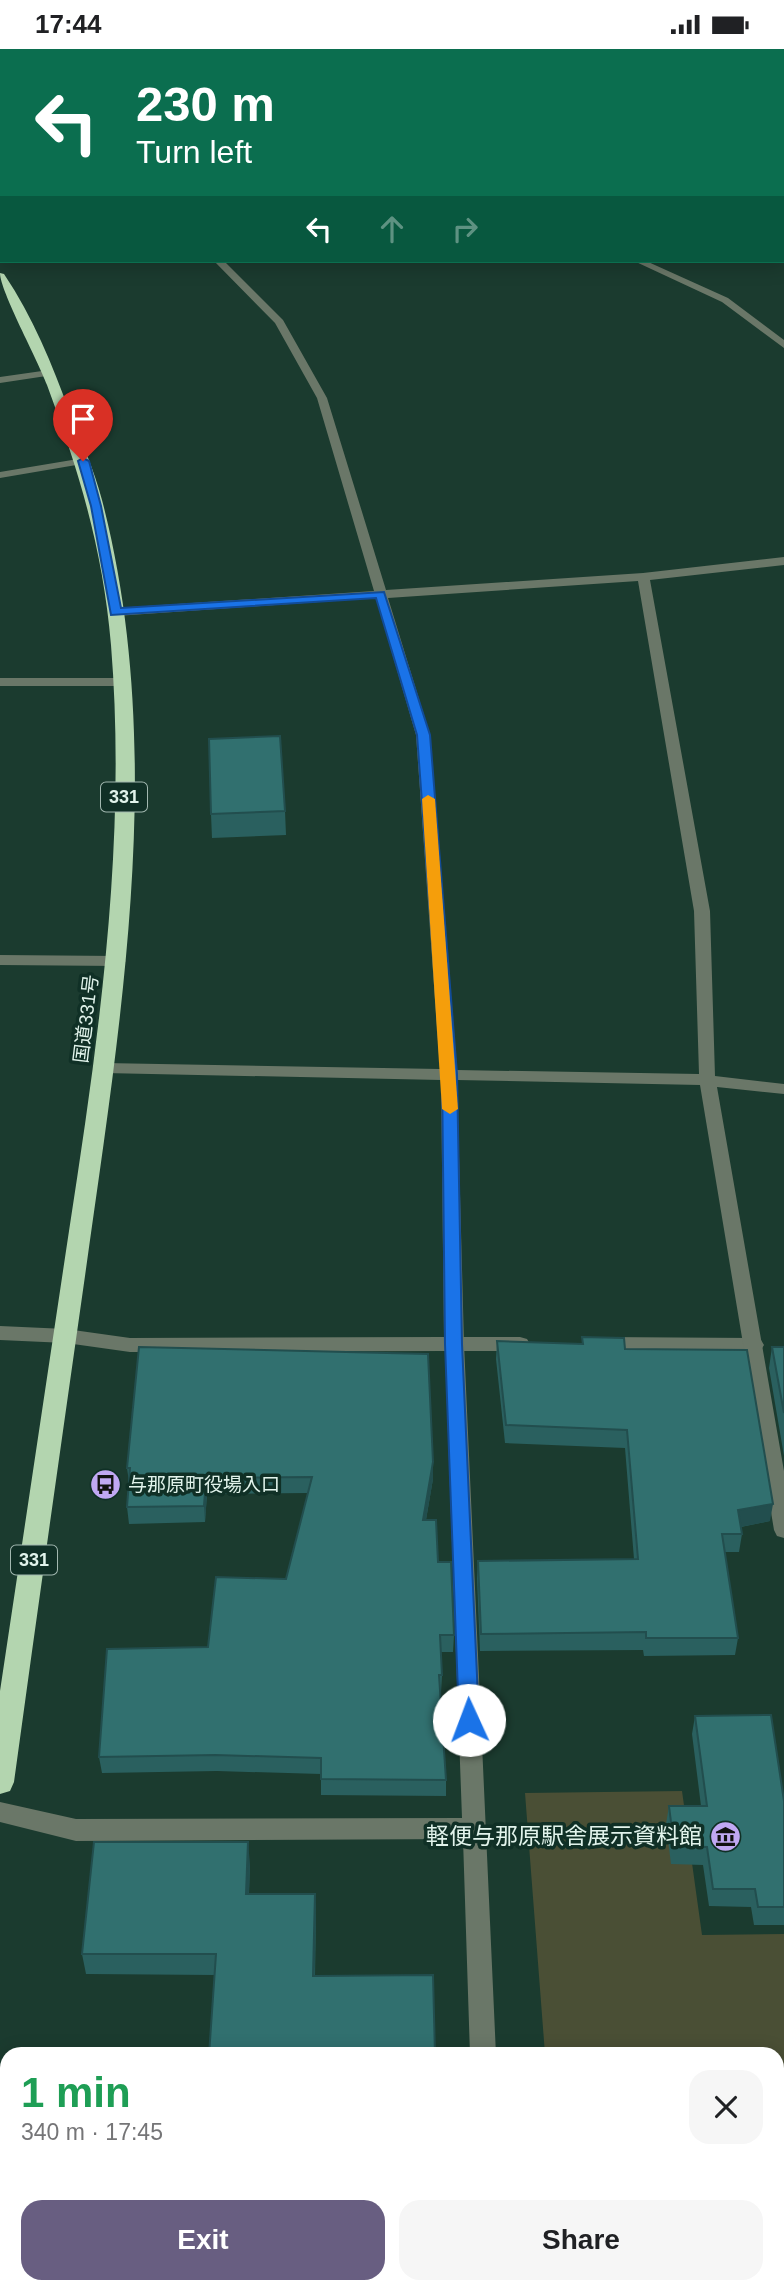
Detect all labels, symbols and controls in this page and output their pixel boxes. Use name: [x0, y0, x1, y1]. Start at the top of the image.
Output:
text: 17:44: [35, 9, 102, 39]
icon: left: [21, 77, 112, 168]
text: 230 m: [136, 77, 275, 131]
text: Turn left: [136, 134, 252, 170]
icon: left: [300, 210, 338, 248]
icon: ahead: [373, 210, 411, 248]
icon: right: [446, 210, 484, 248]
pin: [53, 389, 113, 461]
icon: arrive: [64, 400, 102, 438]
road number: 331: [101, 783, 147, 811]
street label: 国道331号: [70, 974, 102, 1064]
bus stop icon: 与那原町役場入口: [88, 1467, 122, 1501]
place label: 与那原町役場入口: [128, 1474, 280, 1495]
road number: 331: [11, 1545, 57, 1575]
position arrow: [432, 1683, 506, 1757]
museum icon: 軽便与那原駅舎展示資料館: [708, 1819, 742, 1853]
place label: 軽便与那原駅舎展示資料館: [426, 1823, 702, 1849]
text: 1 min: [21, 2069, 131, 2116]
button: close: [689, 2070, 763, 2144]
text: 340 m · 17:45: [21, 2119, 163, 2145]
button: Exit: [21, 2200, 385, 2280]
button: Share: [399, 2200, 763, 2280]

